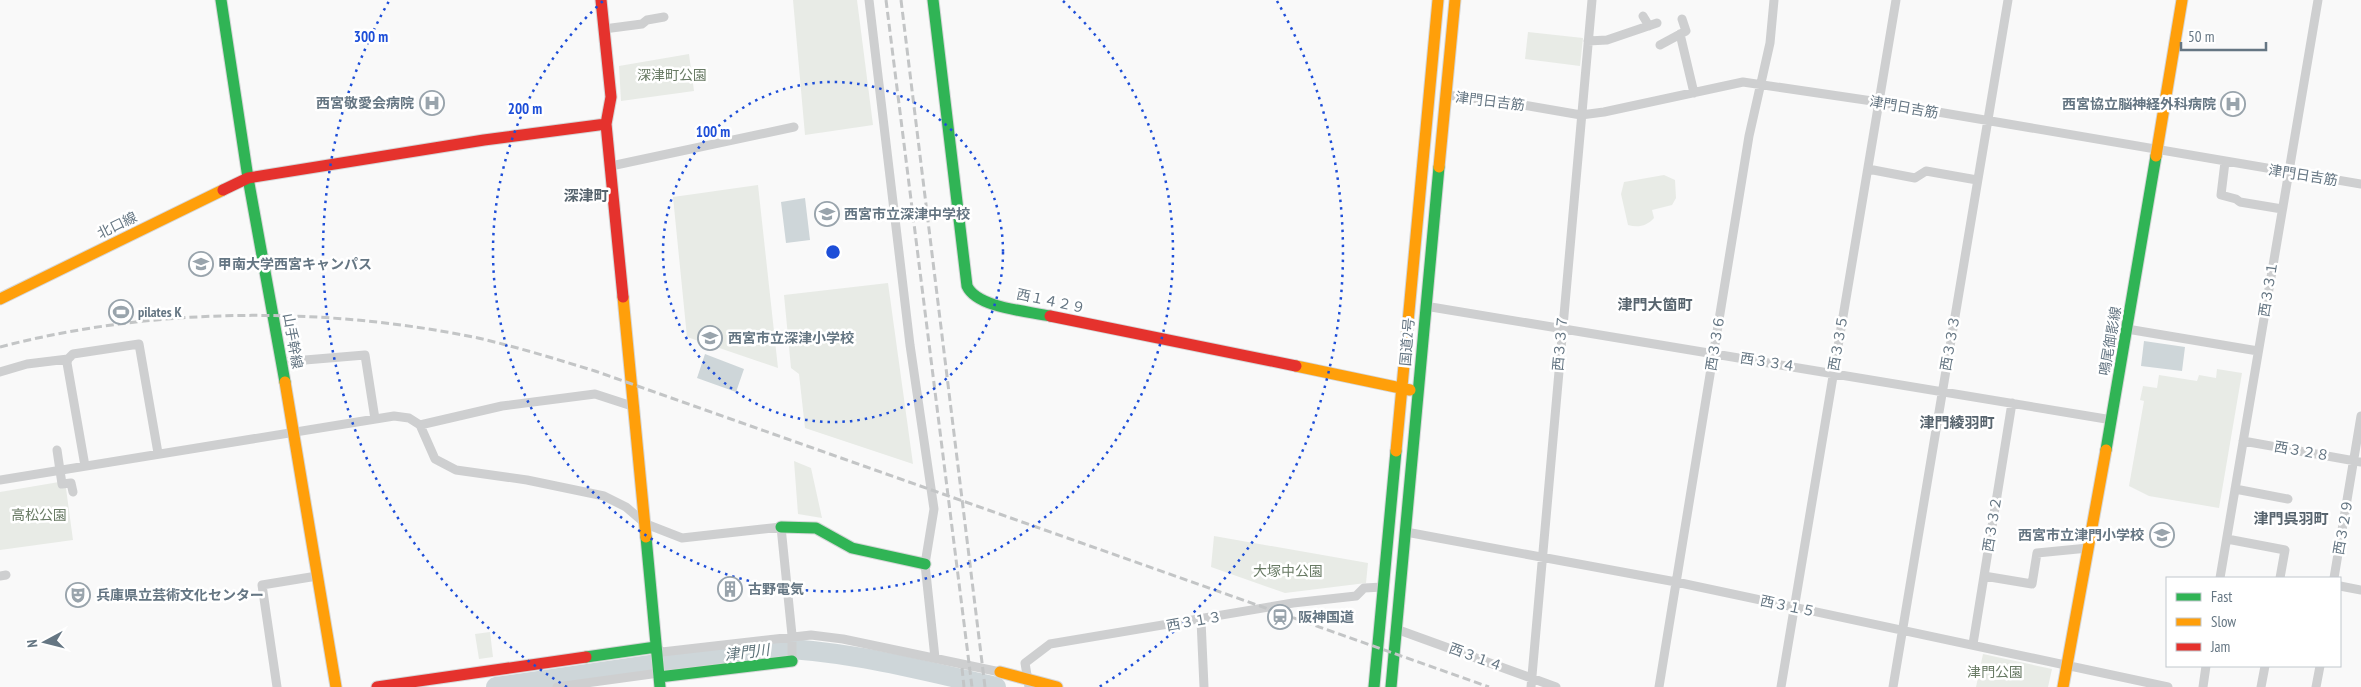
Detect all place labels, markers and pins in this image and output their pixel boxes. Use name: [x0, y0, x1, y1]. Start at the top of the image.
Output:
hospital icon: 西宮敬愛会病院: [419, 90, 445, 116]
hospital icon: 西宮協立脳神経外科病院: [2220, 91, 2246, 117]
place label: 西宮敬愛会病院: [316, 94, 414, 112]
place label: 西宮協立脳神経外科病院: [2062, 95, 2216, 113]
school or university icon: 西宮市立深津中学校: [814, 201, 840, 227]
place label: 西宮市立深津中学校: [844, 205, 970, 223]
centre of rings: [824, 243, 842, 261]
school or university icon: 甲南大学西宮キャンパス: [188, 251, 214, 277]
place label: 甲南大学西宮キャンパス: [218, 255, 372, 273]
sports icon: pilates K: [108, 299, 134, 325]
place label: pilates K: [138, 303, 182, 321]
school or university icon: 西宮市立深津小学校: [697, 325, 723, 351]
place label: 西宮市立深津小学校: [728, 329, 854, 347]
school or university icon: 西宮市立津門小学校: [2149, 522, 2175, 548]
place label: 西宮市立津門小学校: [2018, 526, 2144, 544]
building icon: 古野電気: [717, 576, 743, 602]
place label: 古野電気: [748, 580, 804, 598]
theatre icon: 兵庫県立芸術文化センター: [65, 582, 91, 608]
place label: 兵庫県立芸術文化センター: [96, 586, 264, 604]
station icon: 阪神国道: [1267, 604, 1293, 630]
place label: 阪神国道: [1298, 608, 1354, 626]

